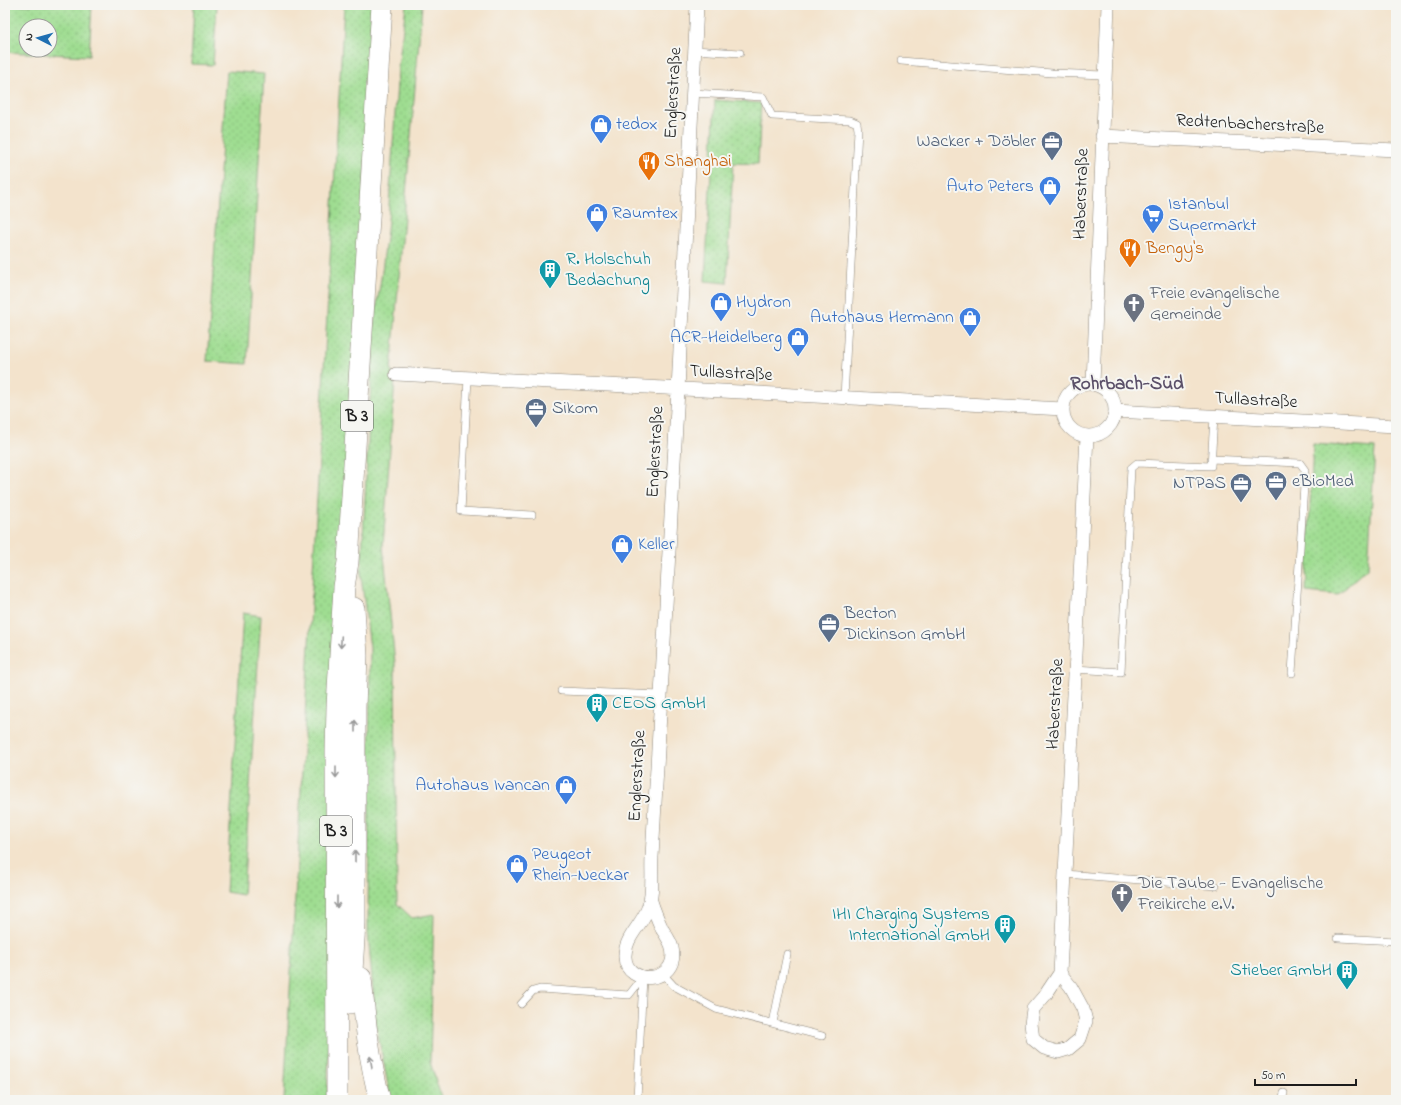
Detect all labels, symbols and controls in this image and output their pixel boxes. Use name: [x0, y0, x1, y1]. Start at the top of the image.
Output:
north arrow: [18, 18, 58, 58]
text: N: [21, 33, 37, 42]
street label: Englerstraße: [659, 46, 690, 140]
street label: Redtenbacherstraße: [1175, 108, 1326, 142]
shop icon: tedox: [588, 112, 614, 145]
place label: tedox: [616, 112, 658, 138]
place label: Wacker + Döbler: [917, 129, 1036, 155]
office icon: Wacker + Döbler: [1039, 129, 1065, 162]
street label: Haberstraße: [1067, 147, 1097, 240]
restaurant icon: Shanghai: [636, 149, 662, 182]
place label: Shanghai: [664, 149, 732, 176]
place label: Auto Peters: [947, 174, 1034, 200]
shop icon: Auto Peters: [1037, 174, 1063, 207]
place label: Istanbul Supermarkt: [1168, 192, 1256, 239]
shop icon: Raumtex: [584, 201, 610, 234]
place label: Raumtex: [612, 201, 678, 227]
supermarket icon: Istanbul Supermarkt: [1140, 202, 1166, 235]
restaurant icon: Bengy's: [1117, 236, 1143, 269]
place label: Bengy's: [1145, 236, 1204, 263]
place label: R. Holschuh Bedachung: [565, 247, 651, 295]
building icon: R. Holschuh Bedachung: [537, 257, 563, 290]
place label: Freie evangelische Gemeinde: [1149, 281, 1280, 328]
shop icon: Hydron: [708, 290, 734, 323]
place label: Hydron: [736, 290, 791, 316]
church icon: Freie evangelische Gemeinde: [1121, 291, 1147, 324]
place label: Autohaus Hermann: [810, 305, 954, 331]
shop icon: Autohaus Hermann: [957, 305, 983, 338]
place label: ACR-Heidelberg: [670, 325, 782, 352]
shop icon: ACR-Heidelberg: [785, 325, 811, 358]
street label: Tullastraße: [689, 359, 774, 389]
district label: Rohrbach-Süd: [1070, 371, 1184, 398]
street label: Tullastraße: [1214, 386, 1299, 416]
office icon: Sikom: [523, 396, 549, 429]
place label: Sikom: [552, 396, 598, 422]
road number: B 3: [341, 401, 373, 431]
street label: Englerstraße: [641, 405, 672, 499]
office icon: eBioMed: [1263, 469, 1289, 502]
place label: eBioMed: [1292, 469, 1354, 495]
place label: NTPaS: [1173, 471, 1226, 497]
office icon: NTPaS: [1228, 471, 1254, 504]
shop icon: Keller: [609, 532, 635, 565]
place label: Keller: [638, 532, 675, 558]
place label: Becton Dickinson GmbH: [843, 601, 966, 648]
office icon: Becton Dickinson GmbH: [816, 611, 842, 644]
one-way arrow: [337, 635, 344, 648]
street label: Haberstraße: [1041, 657, 1071, 750]
building icon: CEOS GmbH: [584, 691, 610, 724]
place label: CEOS GmbH: [612, 691, 706, 717]
one-way arrow: [351, 720, 359, 733]
street label: Englerstraße: [623, 729, 654, 823]
one-way arrow: [332, 765, 340, 778]
place label: Autohaus Ivancan: [415, 773, 550, 799]
shop icon: Autohaus Ivancan: [553, 773, 579, 806]
road number: B 3: [320, 816, 352, 846]
place label: Peugeot Rhein-Neckar: [532, 842, 629, 889]
one-way arrow: [351, 850, 359, 863]
shop icon: Peugeot Rhein-Neckar: [504, 852, 530, 885]
place label: Die Taube - Evangelische Freikirche e.V.: [1137, 871, 1324, 918]
church icon: Die Taube - Evangelische Freikirche e.V.: [1109, 881, 1135, 914]
one-way arrow: [333, 895, 341, 908]
place label: IHI Charging Systems International GmbH: [832, 902, 990, 949]
building icon: IHI Charging Systems International GmbH: [992, 912, 1018, 945]
place label: Stieber GmbH: [1230, 958, 1332, 984]
building icon: Stieber GmbH: [1334, 958, 1360, 991]
one-way arrow: [367, 1056, 375, 1069]
scale bar: [1255, 1061, 1356, 1087]
text: 50 m: [1261, 1067, 1285, 1085]

